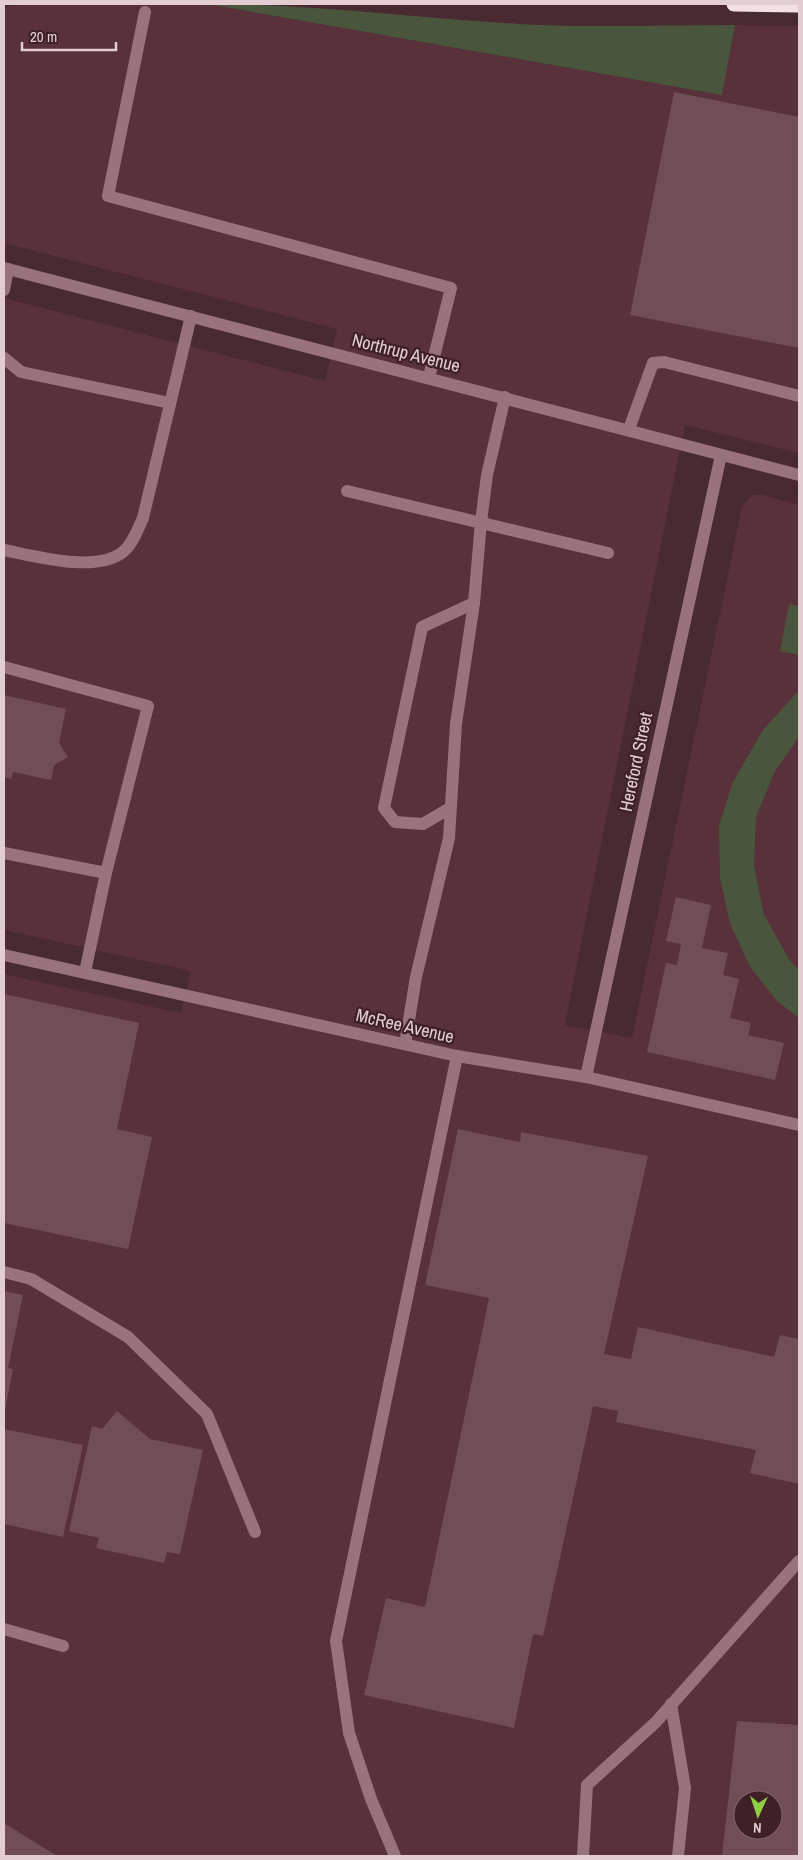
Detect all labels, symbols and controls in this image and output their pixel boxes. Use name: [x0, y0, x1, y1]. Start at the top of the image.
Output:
scale bar: [22, 20, 116, 52]
text: 20 m: [30, 26, 57, 47]
street label: Northrup Avenue: [349, 327, 463, 378]
street label: Hereford Street: [613, 710, 658, 814]
street label: McRee Avenue: [354, 1002, 457, 1049]
north arrow: [733, 1790, 783, 1840]
text: N: [753, 1819, 762, 1837]

